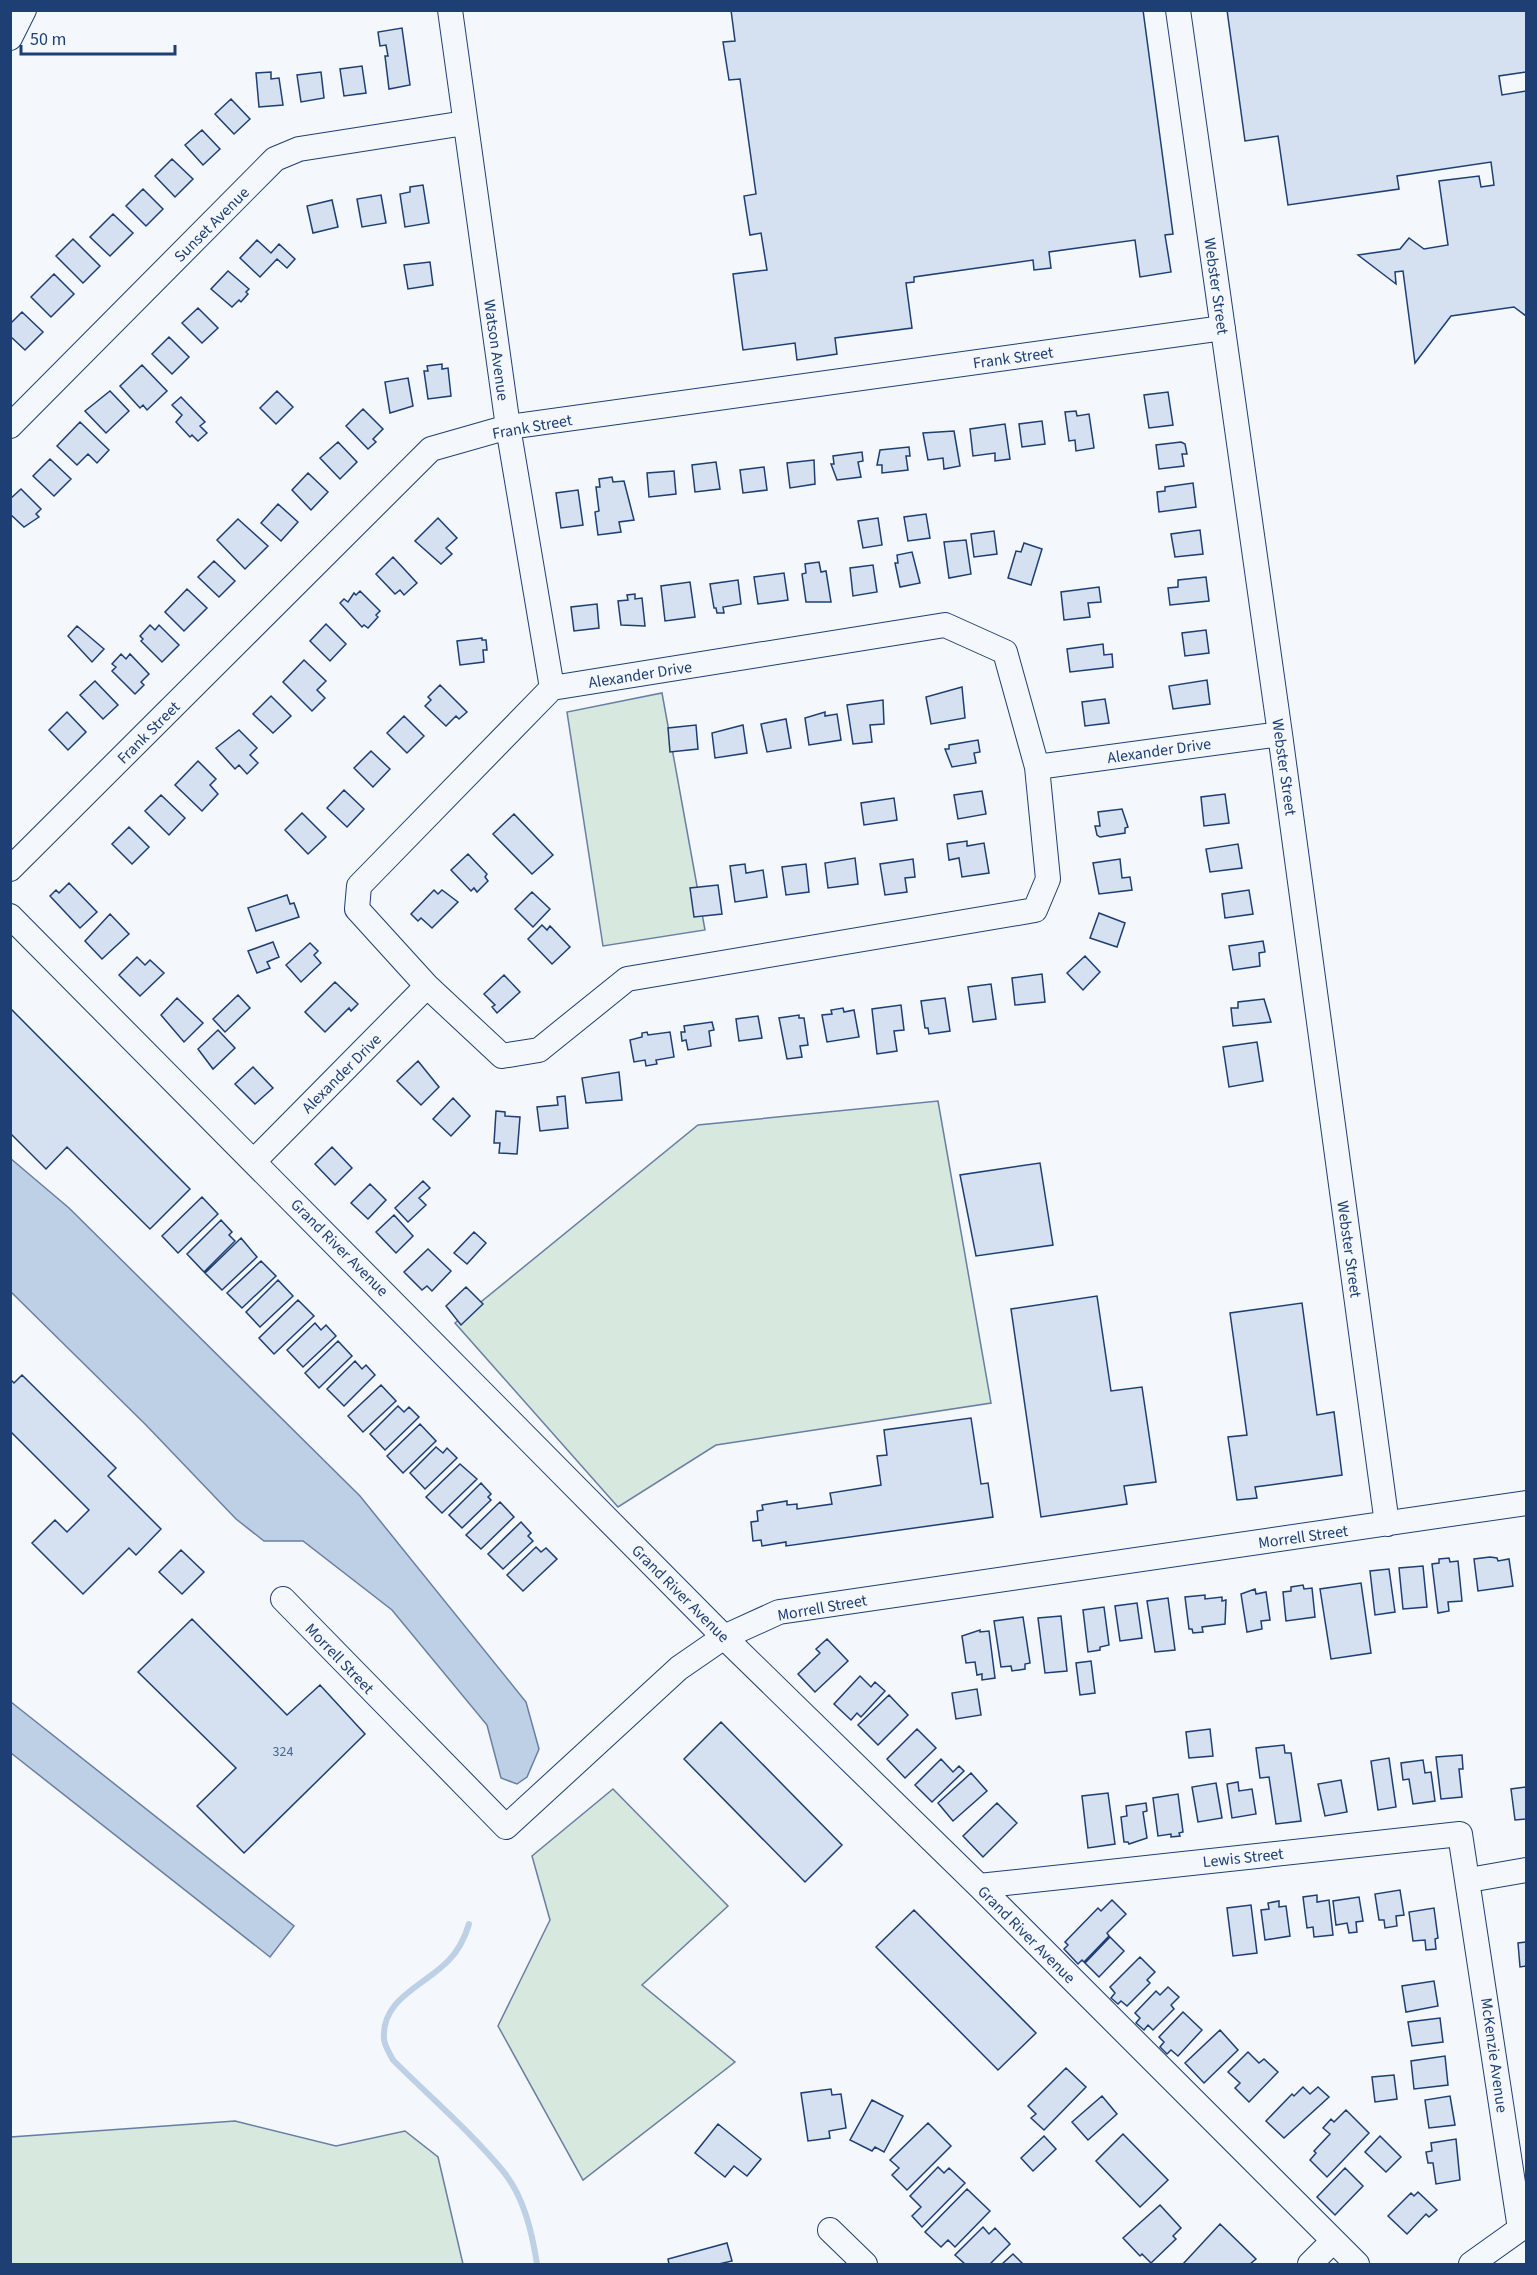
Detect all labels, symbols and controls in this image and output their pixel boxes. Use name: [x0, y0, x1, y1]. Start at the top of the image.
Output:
scale bar: [21, 18, 176, 56]
text: 50 m: [30, 27, 66, 52]
street label: Sunset Avenue: [169, 182, 254, 267]
street label: Webster Street: [1198, 236, 1234, 337]
street label: Watson Avenue: [478, 298, 514, 402]
street label: Frank Street: [972, 341, 1055, 375]
street label: Frank Street: [490, 409, 574, 445]
street label: Alexander Drive: [587, 656, 694, 694]
street label: Frank Street: [112, 696, 185, 769]
street label: Webster Street: [1266, 717, 1302, 818]
street label: Alexander Drive: [1106, 733, 1213, 769]
street label: Alexander Drive: [297, 1029, 387, 1118]
street label: Grand River Avenue: [285, 1194, 393, 1302]
street label: Webster Street: [1331, 1199, 1367, 1300]
street label: Morrell Street: [1257, 1520, 1350, 1554]
street label: Grand River Avenue: [626, 1540, 734, 1648]
street label: Morrell Street: [776, 1589, 869, 1627]
street label: Morrell Street: [300, 1618, 379, 1699]
house number: 324: [273, 1742, 293, 1762]
street label: Lewis Street: [1202, 1843, 1285, 1873]
street label: Grand River Avenue: [972, 1881, 1080, 1989]
street label: McKenzie Avenue: [1475, 1996, 1513, 2114]

